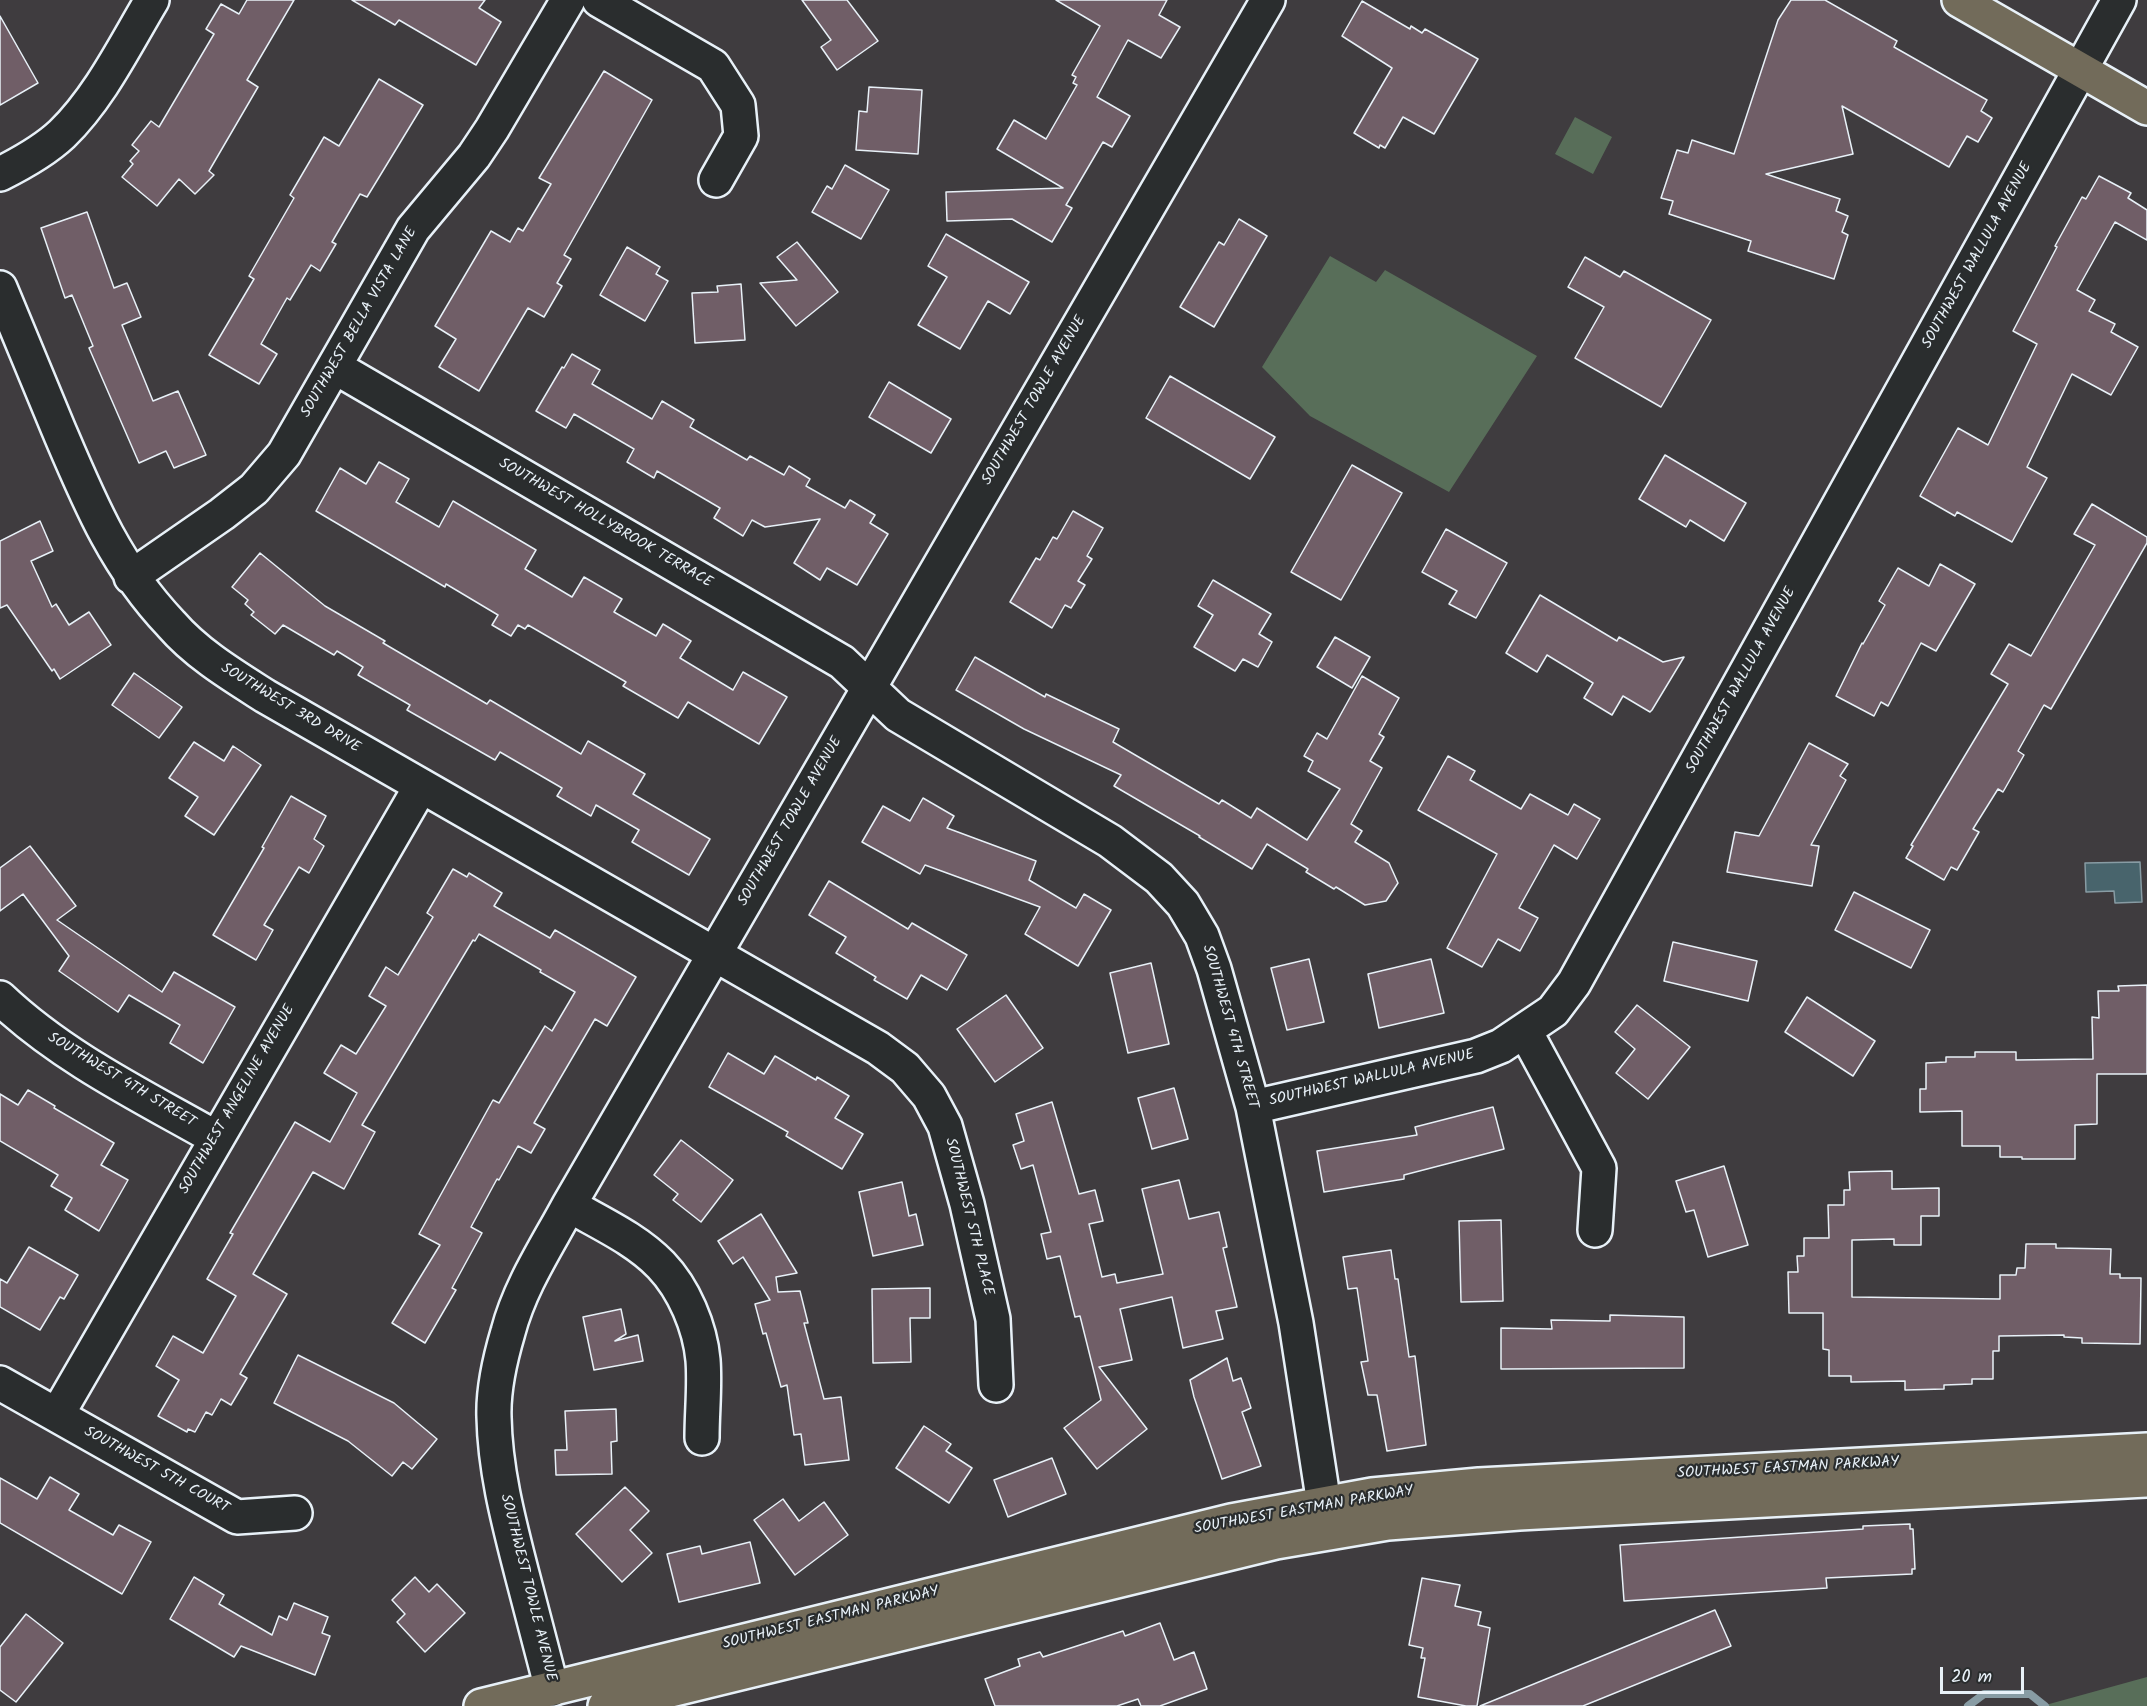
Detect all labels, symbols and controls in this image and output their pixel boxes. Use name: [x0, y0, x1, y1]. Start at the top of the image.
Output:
street label: SOUTHWEST WALLULA AVENUE: [1919, 160, 2037, 352]
street label: SOUTHWEST BELLA VISTA LANE: [298, 225, 422, 421]
street label: SOUTHWEST TOWLE AVENUE: [979, 313, 1091, 489]
street label: SOUTHWEST HOLLYBROOK TERRACE: [495, 455, 715, 593]
street label: SOUTHWEST WALLULA AVENUE: [1683, 585, 1801, 777]
street label: SOUTHWEST 3RD DRIVE: [217, 660, 363, 758]
street label: SOUTHWEST TOWLE AVENUE: [735, 734, 847, 910]
street label: SOUTHWEST 4TH STREET: [1197, 943, 1261, 1111]
street label: SOUTHWEST ANGELINE AVENUE: [176, 1002, 300, 1198]
street label: SOUTHWEST 4TH STREET: [44, 1030, 198, 1132]
street label: SOUTHWEST WALLULA AVENUE: [1268, 1047, 1476, 1111]
street label: SOUTHWEST 5TH PLACE: [940, 1136, 996, 1298]
street label: SOUTHWEST 5TH COURT: [80, 1424, 232, 1518]
street label: SOUTHWEST EASTMAN PARKWAY: [1677, 1454, 1899, 1484]
street label: SOUTHWEST EASTMAN PARKWAY: [1193, 1483, 1415, 1539]
street label: SOUTHWEST TOWLE AVENUE: [495, 1492, 559, 1684]
street label: SOUTHWEST EASTMAN PARKWAY: [721, 1583, 941, 1655]
scale bar: [1943, 1655, 2027, 1693]
text: 20 m: [1951, 1663, 1992, 1692]

